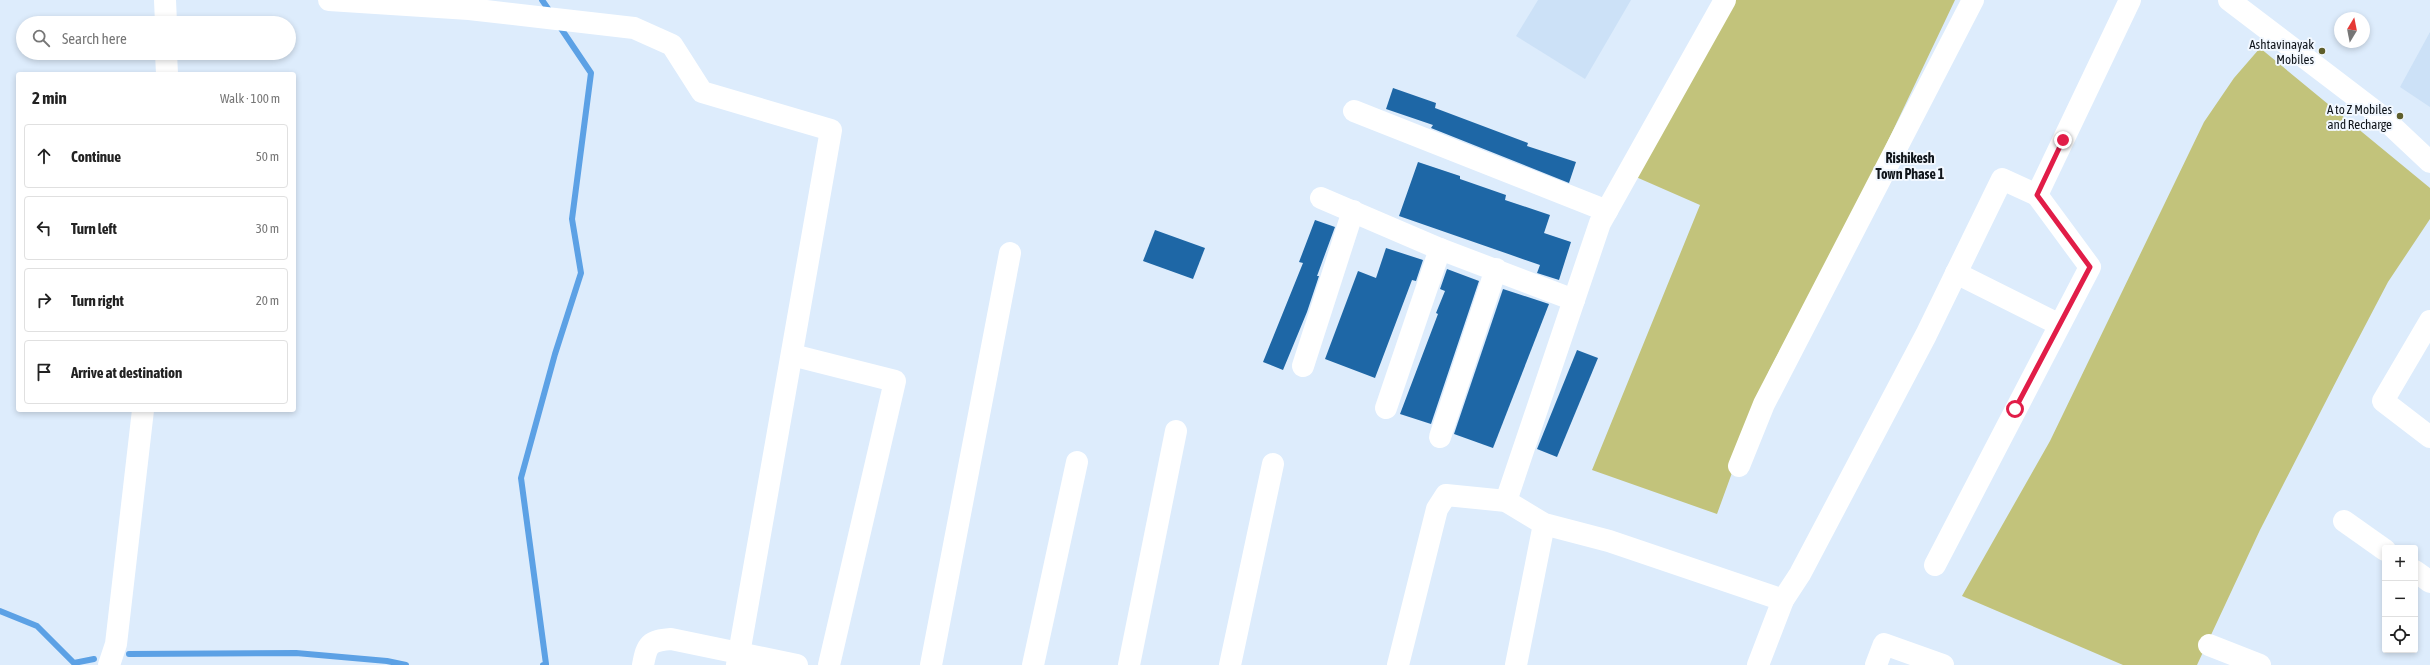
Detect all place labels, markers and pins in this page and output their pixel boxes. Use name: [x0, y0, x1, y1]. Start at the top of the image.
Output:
place label: Ashtavinayak Mobiles: [2249, 37, 2314, 67]
marker: Ashtavinayak Mobiles: [2317, 46, 2327, 56]
place label: A to Z Mobiles and Recharge: [2327, 102, 2392, 132]
marker: A to Z Mobiles and Recharge: [2395, 111, 2405, 121]

